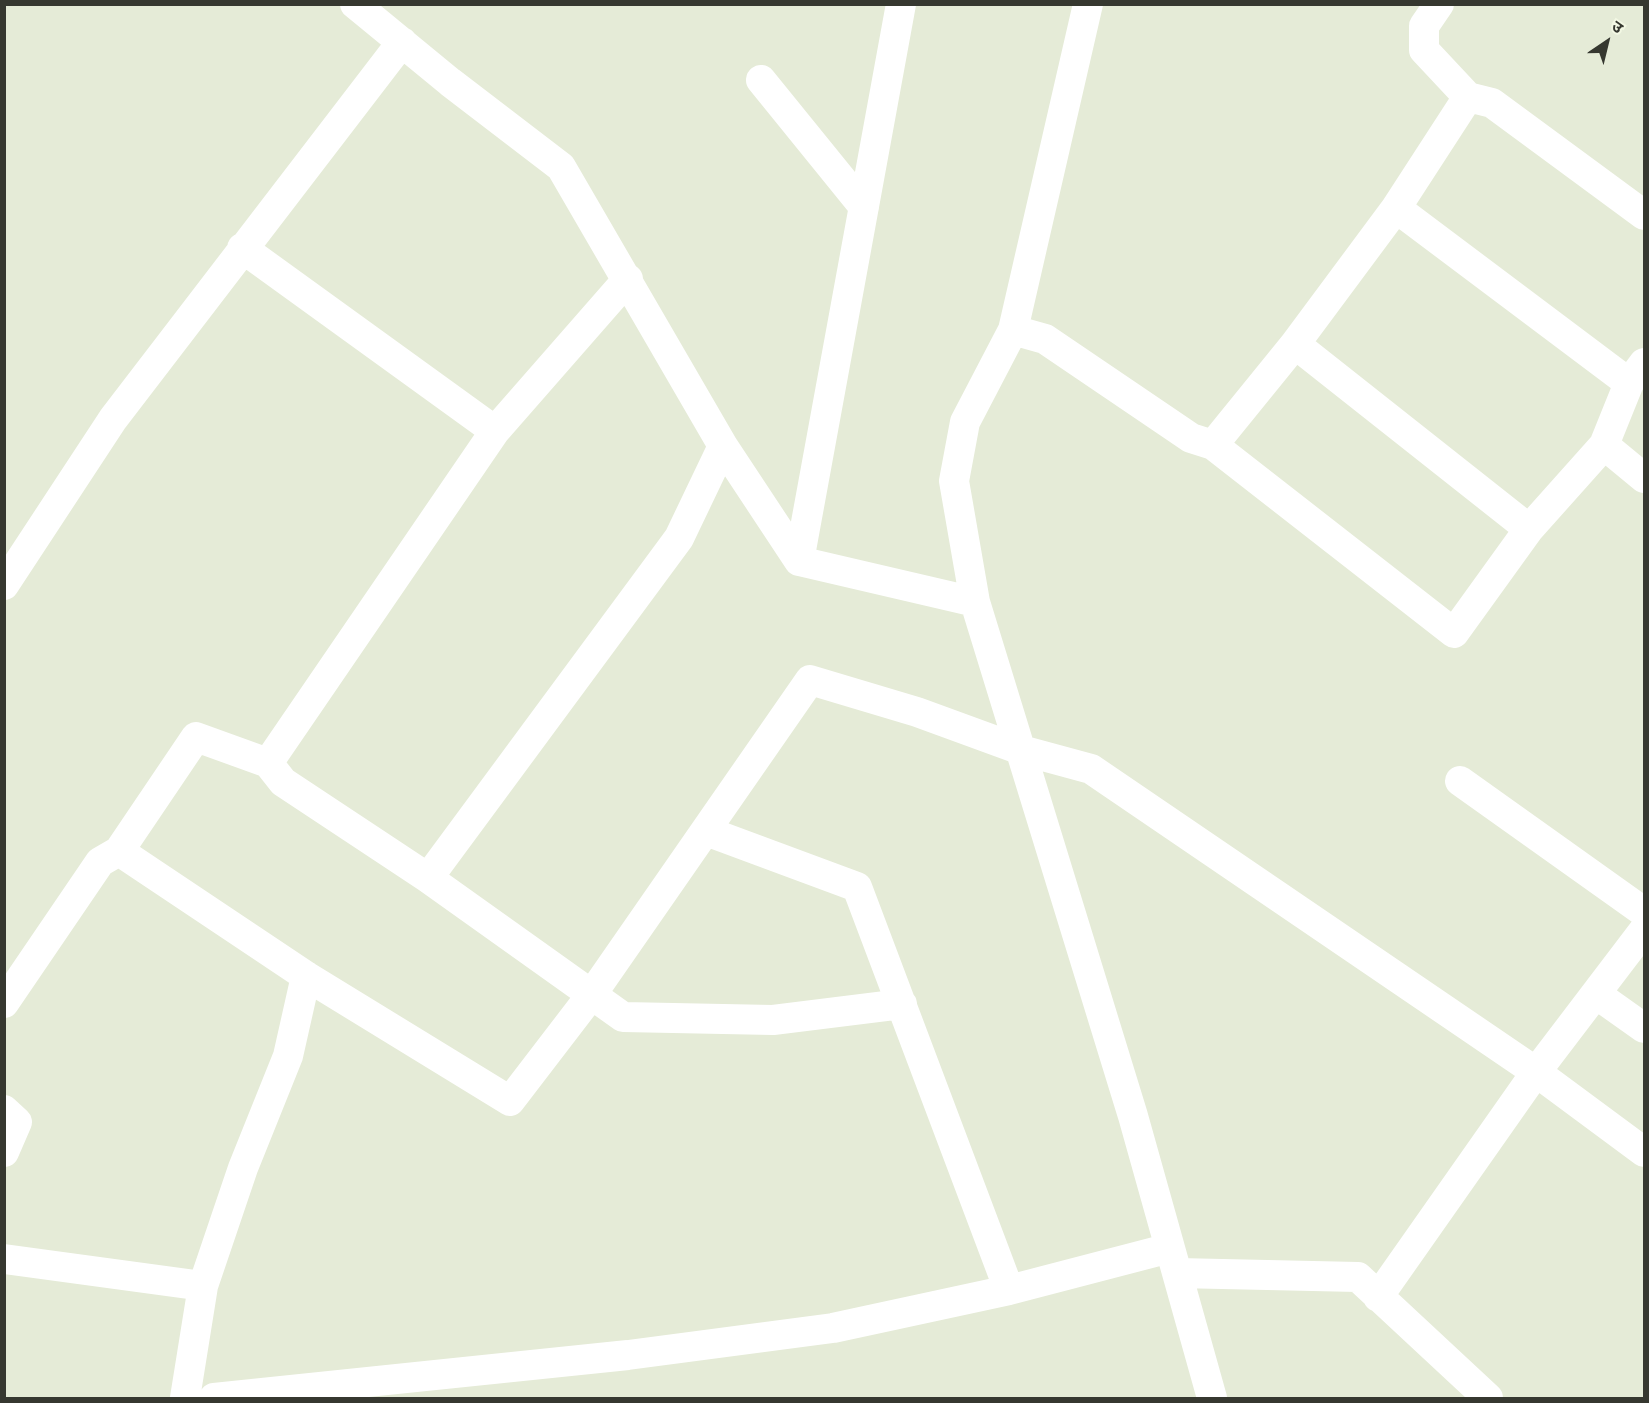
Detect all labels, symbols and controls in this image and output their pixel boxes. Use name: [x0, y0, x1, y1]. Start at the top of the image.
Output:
north arrow: [1577, 12, 1637, 72]
text: उ: [1608, 16, 1627, 38]

